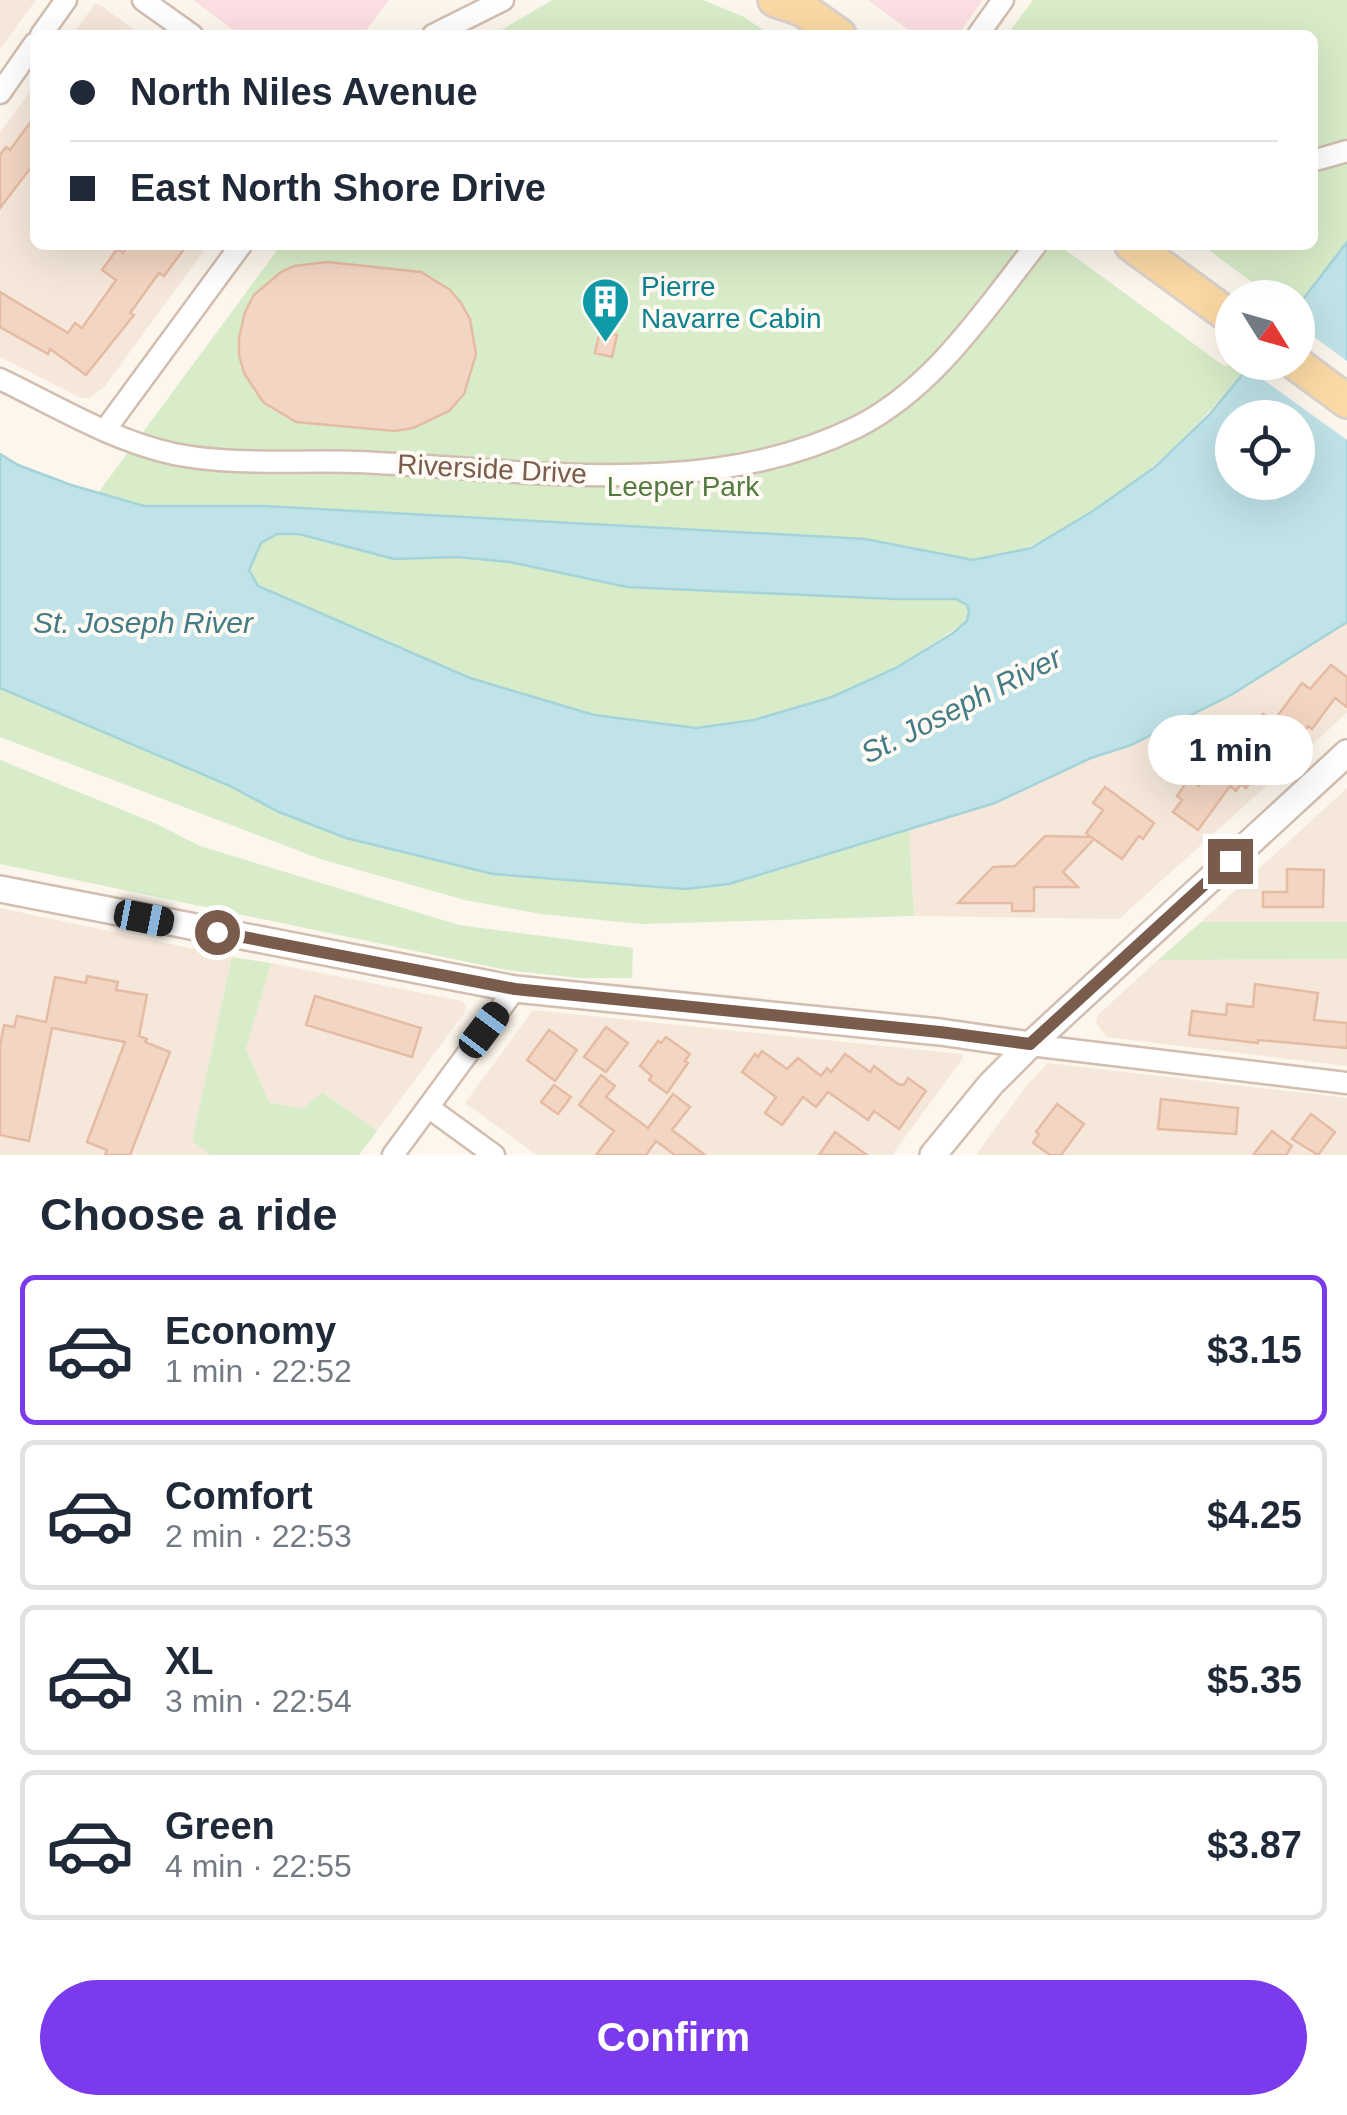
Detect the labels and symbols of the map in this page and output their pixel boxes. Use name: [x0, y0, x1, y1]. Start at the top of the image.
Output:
place label: Pierre Navarre Cabin: [641, 271, 822, 334]
building icon: Pierre Navarre Cabin: [580, 276, 632, 344]
north arrow: [1215, 280, 1315, 380]
street label: Riverside Drive: [396, 449, 588, 489]
park label: Leeper Park: [607, 471, 760, 502]
water label: St. Joseph River: [33, 606, 254, 639]
water label: St. Joseph River: [855, 640, 1067, 770]
callout: 1 min: [1148, 716, 1312, 786]
route end: [1208, 839, 1253, 884]
car: [112, 898, 176, 938]
route start: [195, 910, 240, 955]
car: [454, 997, 514, 1063]

